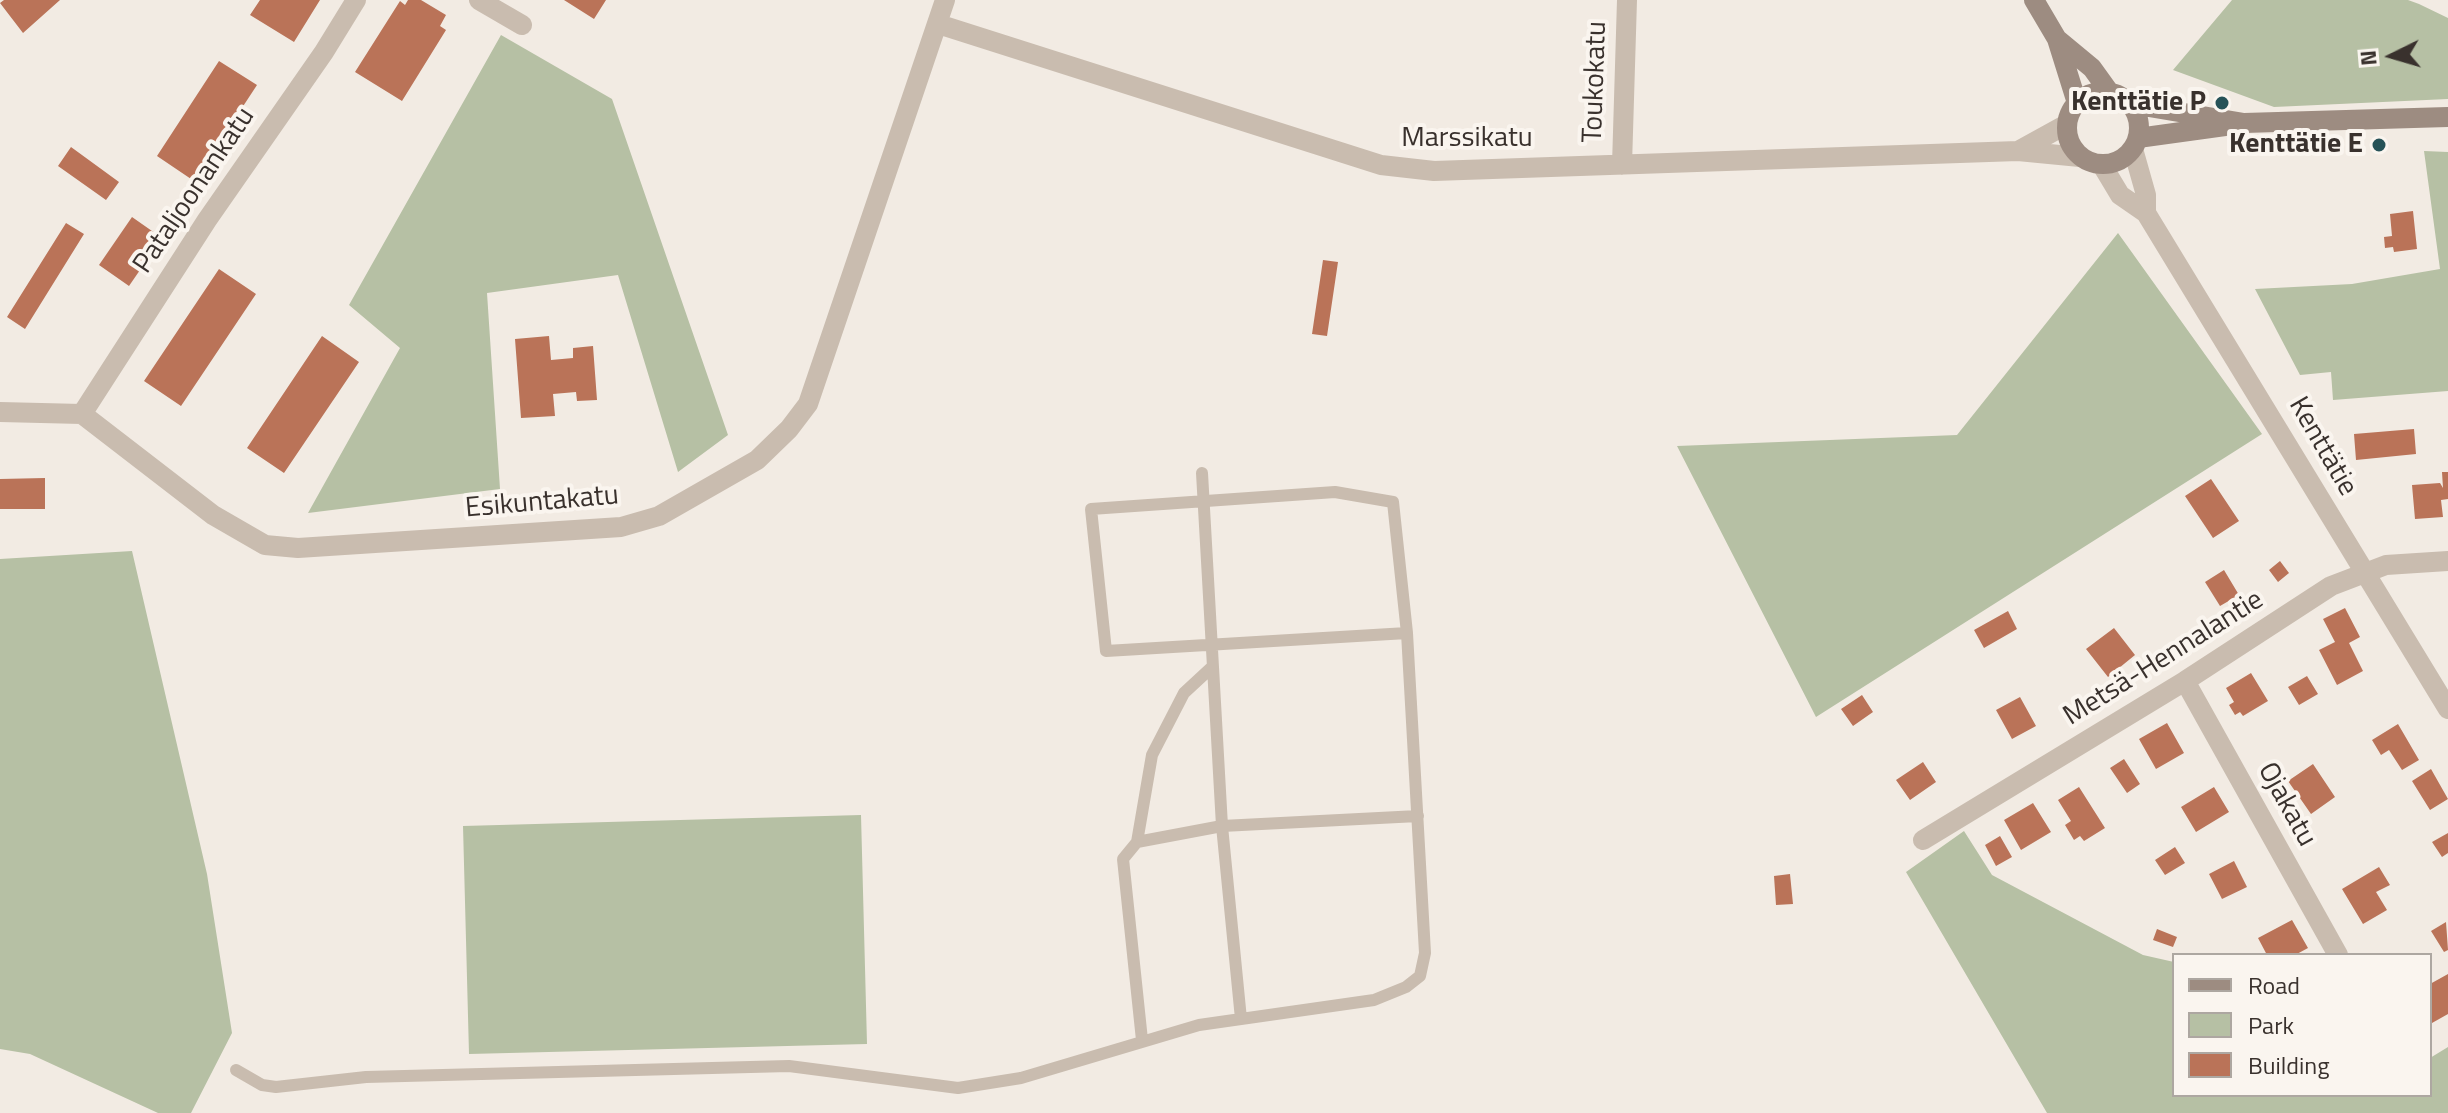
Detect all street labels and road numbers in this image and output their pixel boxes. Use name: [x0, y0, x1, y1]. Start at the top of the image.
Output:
street label: Toukokatu: [1577, 21, 1615, 143]
street label: Pataljoonankatu: [127, 102, 263, 280]
street label: Marssikatu: [1401, 122, 1533, 156]
street label: Kenttätie: [2280, 392, 2364, 502]
street label: Esikuntakatu: [464, 480, 620, 526]
street label: Metsä-Hennalantie: [2058, 584, 2270, 734]
street label: Ojakatu: [2249, 757, 2323, 853]

